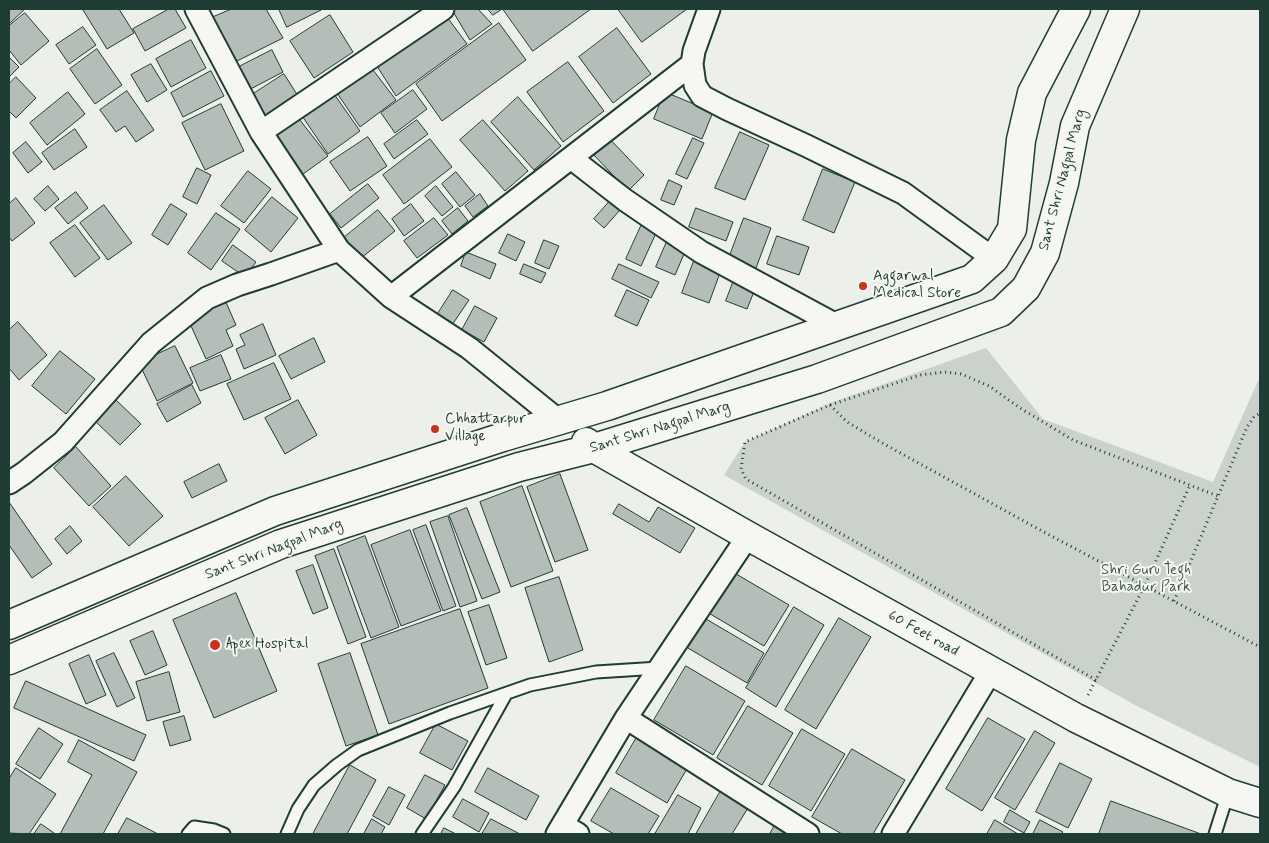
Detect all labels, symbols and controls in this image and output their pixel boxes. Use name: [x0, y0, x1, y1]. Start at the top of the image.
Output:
street label: Sant Shri Nagpal Marg: [1035, 107, 1091, 253]
place label: Aggarwal Medical Store: [873, 268, 961, 303]
marker: Aggarwal Medical Store: [857, 280, 869, 292]
street label: Sant Shri Nagpal Marg: [588, 398, 732, 458]
place label: Chhattarpur Village: [445, 411, 526, 446]
marker: Chhattarpur Village: [429, 423, 441, 435]
street label: Sant Shri Nagpal Marg: [203, 515, 345, 585]
park label: Shri Guru Tegh Bahadur Park: [1101, 562, 1191, 597]
street label: 60 Feet road: [884, 607, 962, 661]
place label: Apex Hospital: [226, 636, 308, 654]
marker: Apex Hospital: [208, 638, 222, 652]

